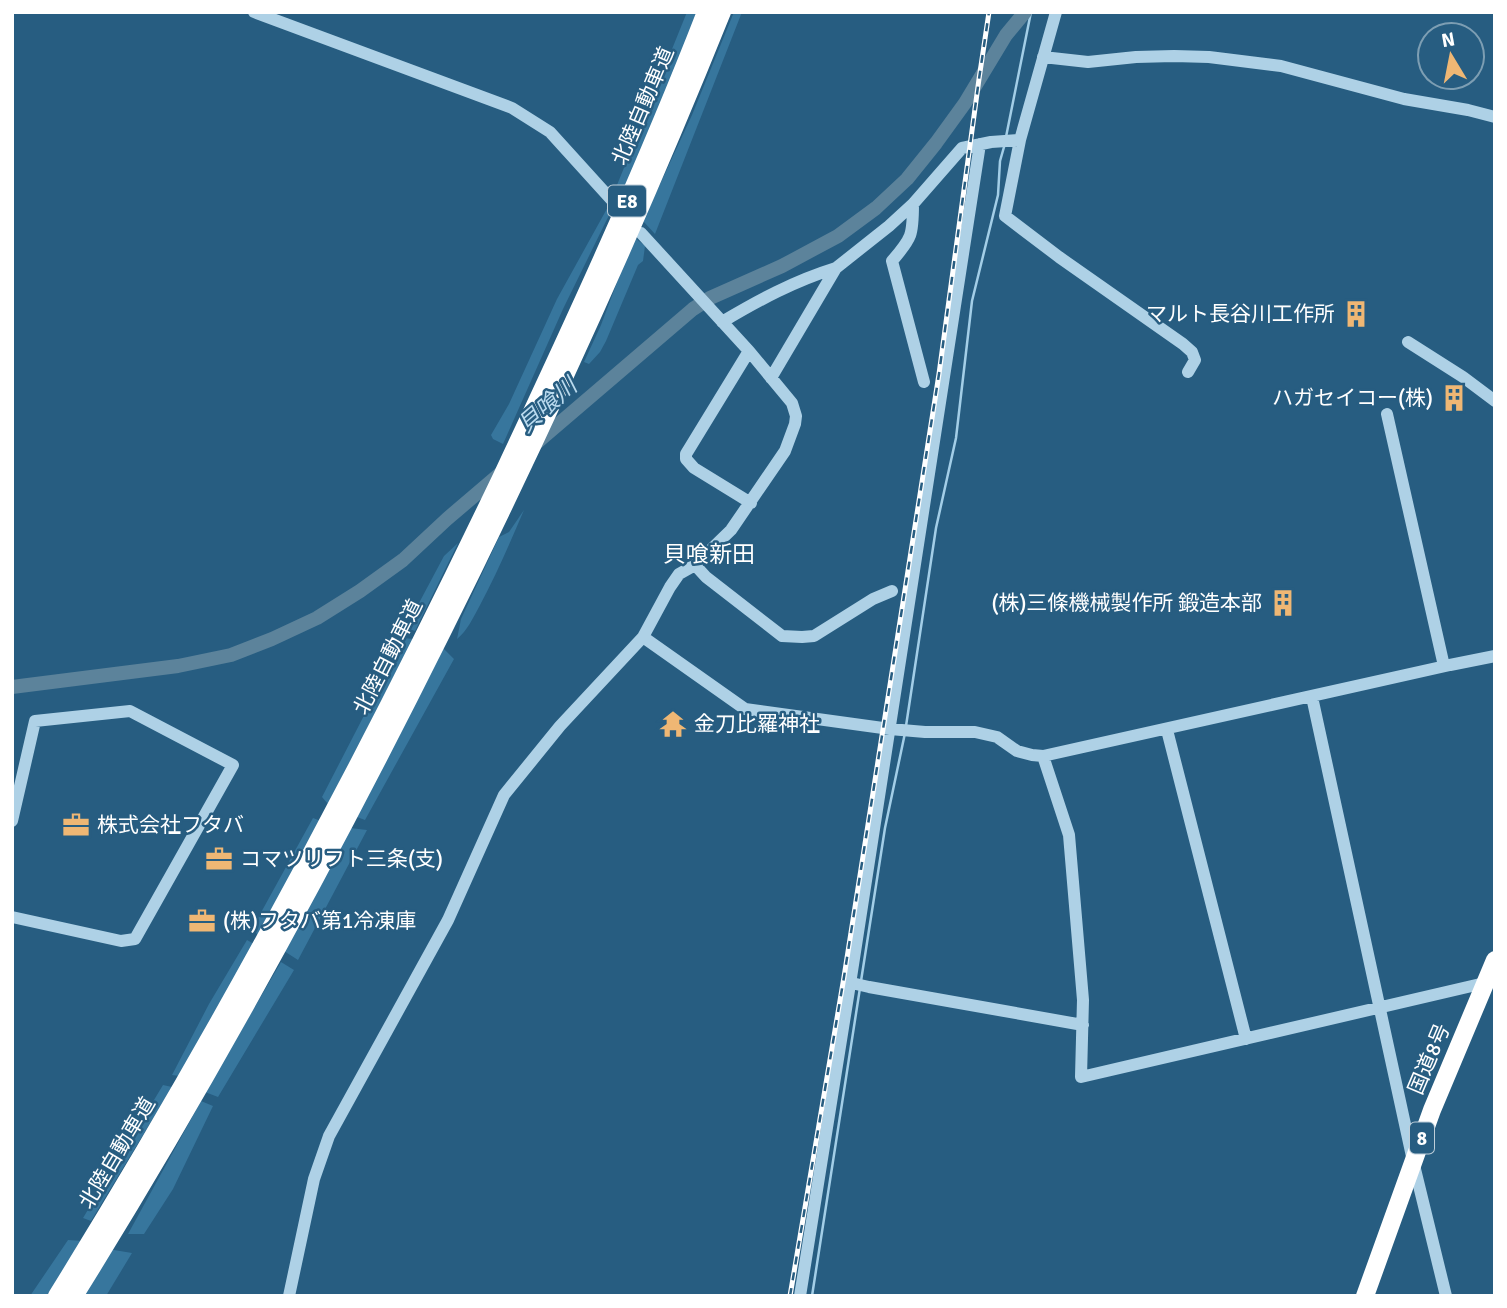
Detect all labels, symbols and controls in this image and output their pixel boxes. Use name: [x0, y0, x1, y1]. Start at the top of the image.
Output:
north arrow: [1416, 21, 1486, 91]
text: N: [1440, 27, 1457, 53]
street label: 北陸自動車道: [606, 43, 680, 169]
road number: E8: [608, 186, 646, 216]
building icon: マルト長谷川工作所: [1341, 299, 1371, 329]
place label: マルト長谷川工作所: [1146, 301, 1335, 327]
water label: 貝喰川: [512, 370, 585, 439]
building icon: ハガセイコー(株): [1439, 383, 1469, 413]
place label: ハガセイコー(株): [1272, 385, 1433, 411]
district label: 貝喰新田: [663, 540, 755, 569]
building icon: (株)三條機械製作所 鍛造本部: [1268, 588, 1298, 618]
place label: (株)三條機械製作所 鍛造本部: [991, 590, 1262, 616]
street label: 北陸自動車道: [348, 595, 428, 719]
temple icon: 金刀比羅神社: [658, 709, 688, 739]
place label: 金刀比羅神社: [694, 711, 820, 737]
office icon: 株式会社フタバ: [61, 810, 91, 840]
place label: 株式会社フタバ: [97, 812, 244, 838]
office icon: コマツリフト三条(支): [204, 844, 234, 874]
place label: コマツリフト三条(支): [240, 846, 443, 872]
office icon: (株)フタバ第1冷凍庫: [187, 906, 217, 936]
place label: (株)フタバ第1冷凍庫: [223, 908, 416, 934]
street label: 国道8号: [1403, 1020, 1455, 1098]
street label: 北陸自動車道: [73, 1092, 161, 1214]
road number: 8: [1410, 1122, 1434, 1154]

